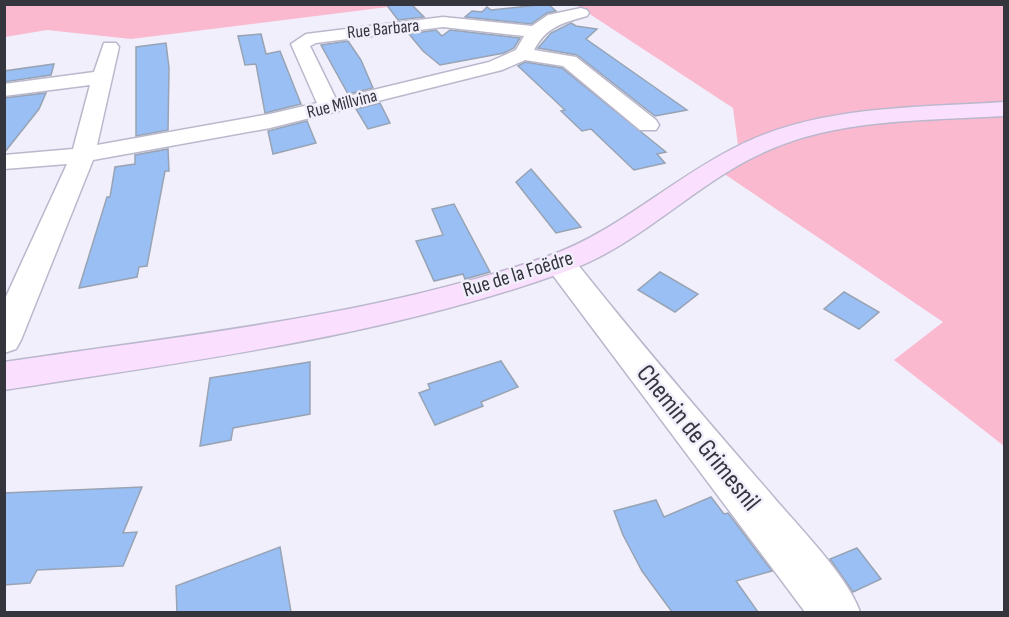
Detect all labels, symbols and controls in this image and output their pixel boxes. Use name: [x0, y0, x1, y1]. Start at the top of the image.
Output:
street label: Rue Barbara: [346, 15, 420, 43]
street label: Rue Millvina: [305, 85, 379, 123]
street label: Rue de la Foëdre: [460, 245, 576, 303]
street label: Chemin de Grimesnil: [630, 359, 766, 517]

